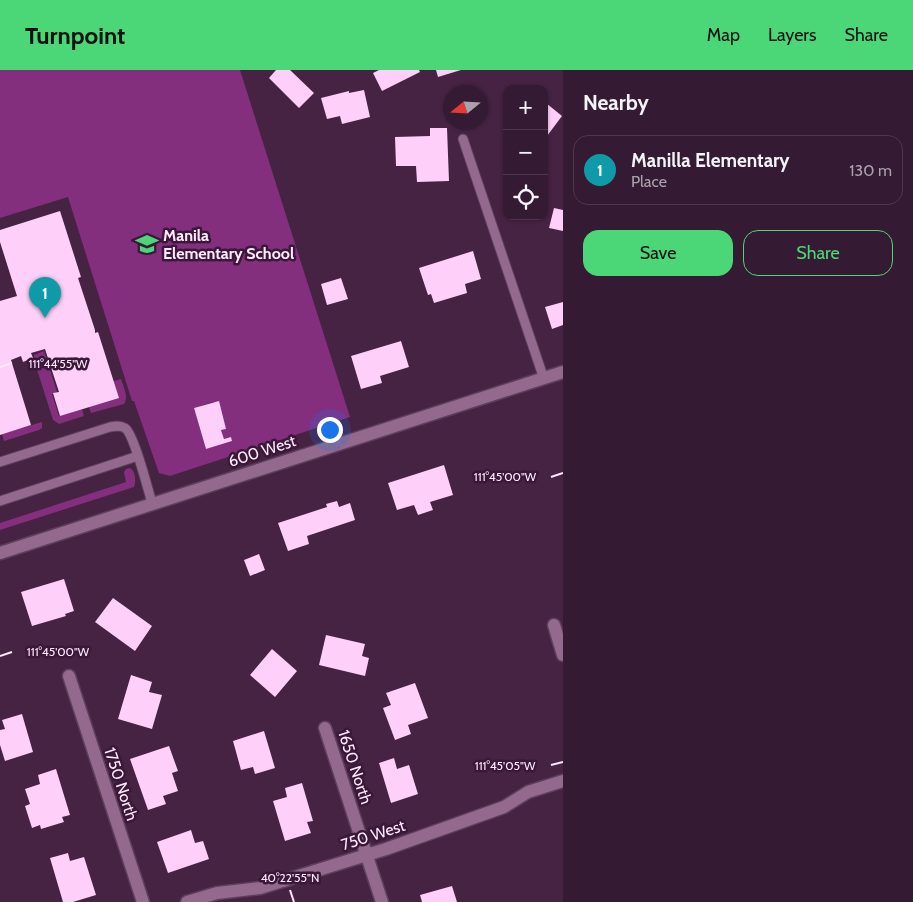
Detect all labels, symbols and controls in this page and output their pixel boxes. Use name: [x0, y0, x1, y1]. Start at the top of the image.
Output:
text: Turnpoint: [25, 21, 125, 50]
text: Map: [707, 24, 740, 46]
text: Layers: [768, 24, 817, 46]
text: Share: [845, 24, 888, 46]
north arrow: [443, 85, 488, 130]
map controls: [503, 85, 548, 220]
button: +: [503, 85, 548, 130]
text: Nearby: [583, 90, 649, 115]
button: −: [503, 130, 548, 175]
text: Manilla Elementary: [631, 149, 790, 172]
text: 1: [597, 161, 603, 180]
text: 130 m: [849, 161, 892, 180]
text: Place: [631, 172, 667, 191]
button: locate: [503, 175, 548, 220]
place label: Manila Elementary School: [163, 226, 294, 263]
button: Save: [583, 230, 733, 276]
button: Share: [743, 230, 893, 276]
school or university icon: Manila Elementary School: [134, 231, 160, 257]
pin: 1: [29, 277, 61, 318]
text: 111°44'55"W: [29, 356, 88, 371]
your location: [317, 417, 343, 443]
street label: 600 West: [226, 431, 299, 471]
text: 111°45'00"W: [474, 469, 537, 484]
text: 111°45'00"W: [27, 644, 90, 659]
street label: 1650 North: [334, 728, 376, 806]
street label: 1750 North: [100, 745, 142, 823]
text: 111°45'05"W: [475, 758, 536, 773]
street label: 750 West: [339, 816, 408, 854]
text: 40°22'55"N: [261, 870, 319, 885]

